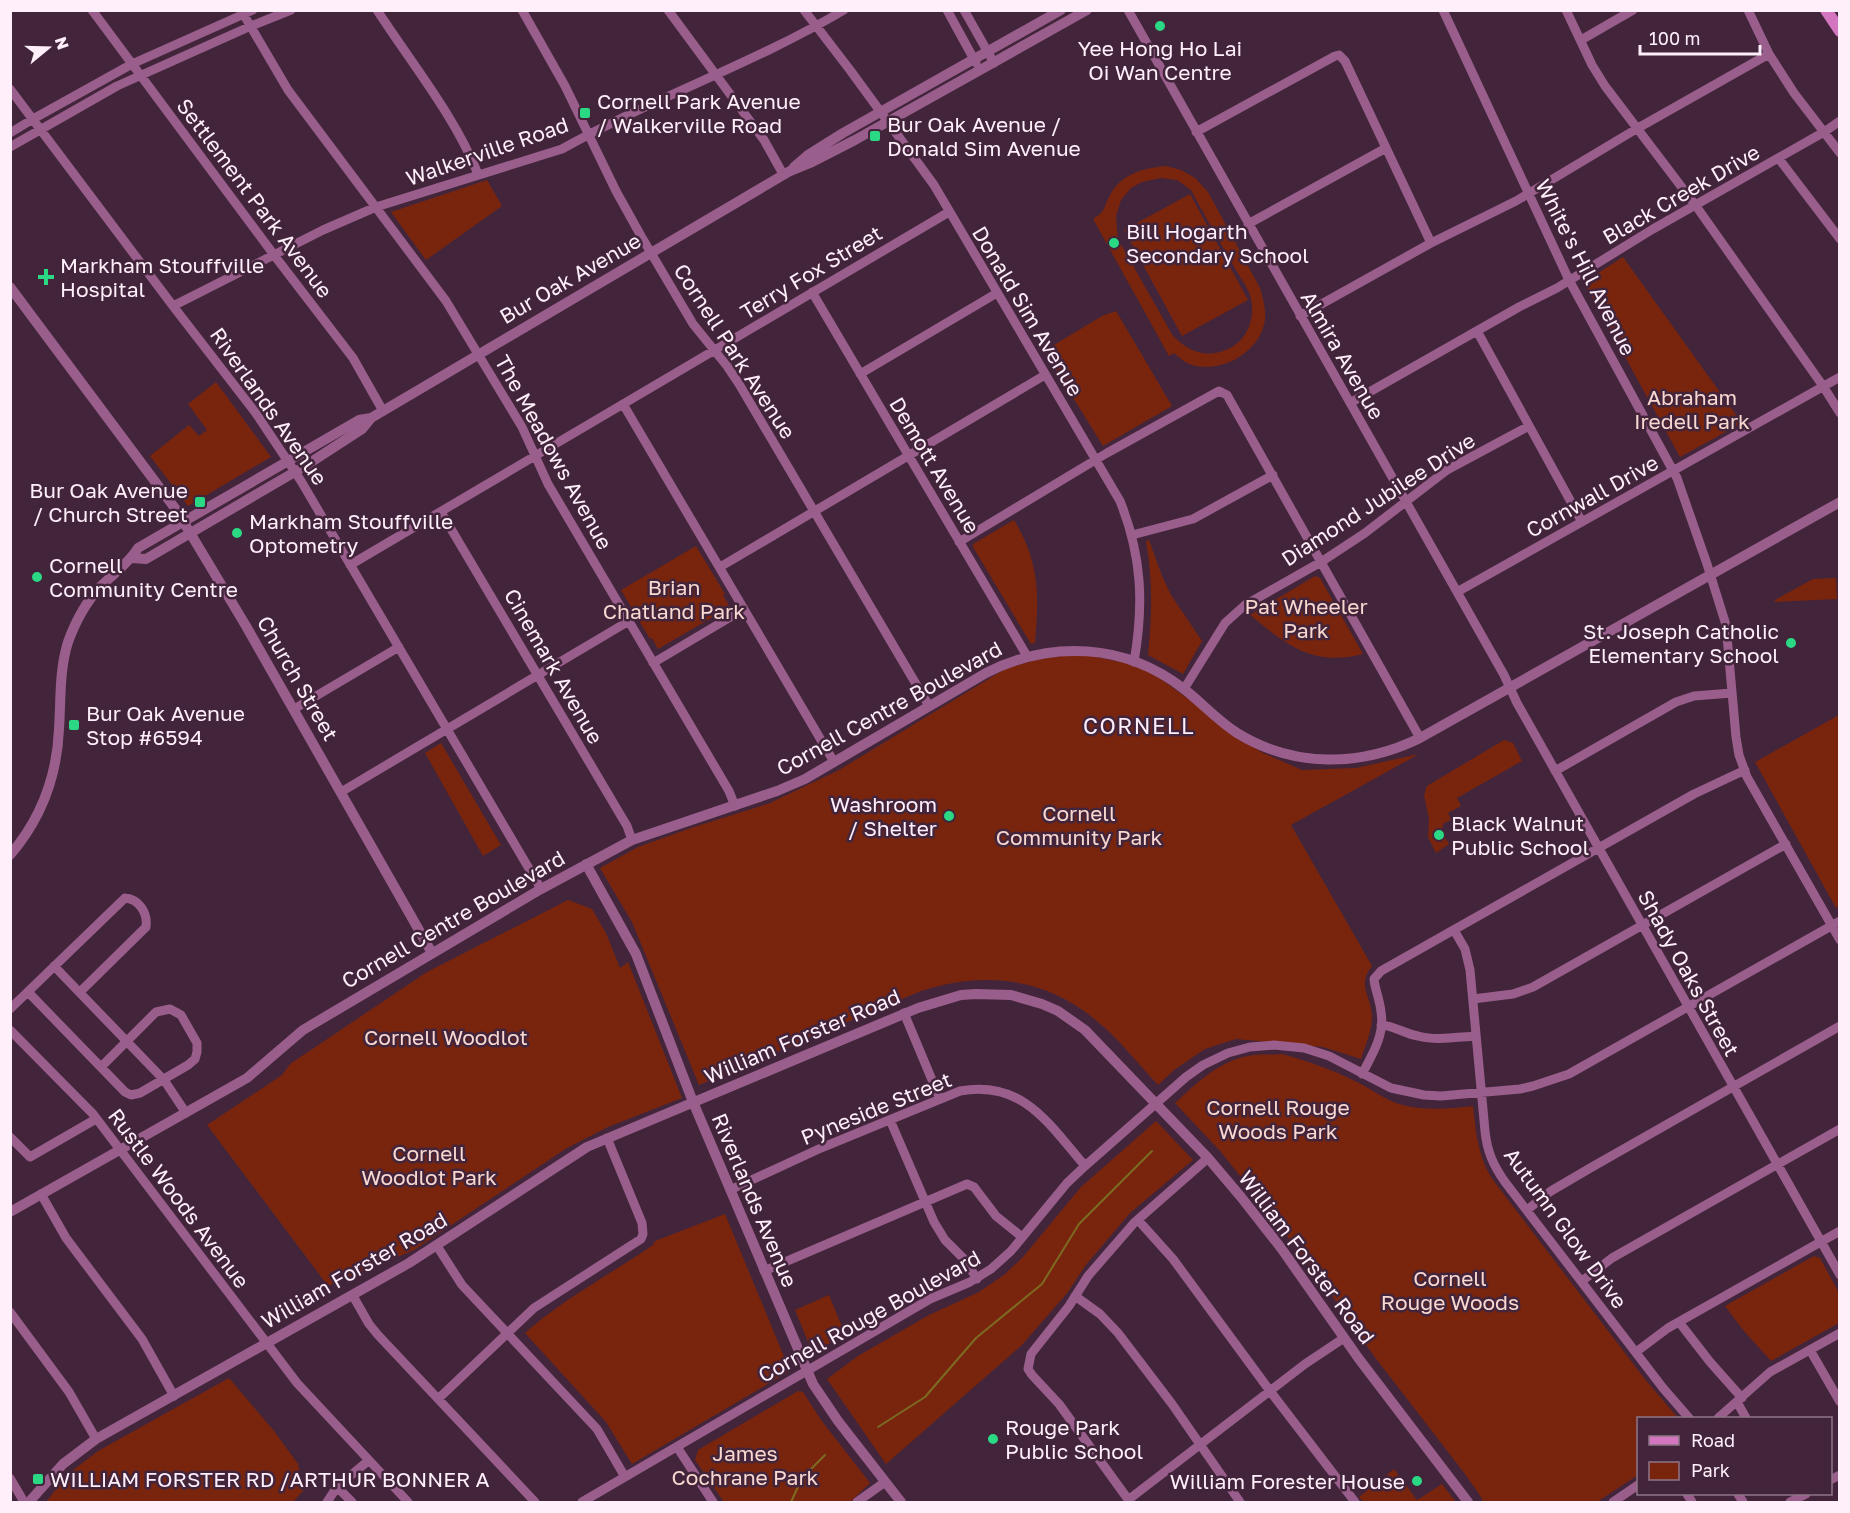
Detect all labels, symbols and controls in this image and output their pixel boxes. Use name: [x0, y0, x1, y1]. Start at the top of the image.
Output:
north arrow: [18, 18, 78, 78]
scale bar: [1640, 18, 1760, 56]
marker: Yee Hong Ho Lai Oi Wan Centre: [1153, 19, 1167, 33]
text: 100 m: [1649, 27, 1700, 49]
text: N: [51, 34, 74, 52]
place label: Yee Hong Ho Lai Oi Wan Centre: [1078, 35, 1242, 85]
place label: Cornell Park Avenue / Walkerville Road: [597, 88, 801, 138]
street label: Settlement Park Avenue: [172, 93, 338, 303]
marker: Cornell Park Avenue / Walkerville Road: [578, 106, 592, 120]
street label: Walkerville Road: [402, 111, 572, 191]
place label: Bur Oak Avenue / Donald Sim Avenue: [887, 111, 1081, 161]
marker: Bur Oak Avenue / Donald Sim Avenue: [868, 129, 882, 143]
street label: Black Creek Drive: [1598, 138, 1764, 250]
street label: White's Hill Avenue: [1530, 174, 1642, 360]
place label: Bill Hogarth Secondary School: [1126, 218, 1309, 268]
street label: Terry Fox Street: [735, 219, 887, 325]
street label: Donald Sim Avenue: [967, 221, 1089, 401]
street label: Bur Oak Avenue: [495, 227, 645, 329]
marker: Bill Hogarth Secondary School: [1107, 236, 1121, 250]
place label: Markham Stouffville Hospital: [60, 252, 264, 302]
street label: Cornell Park Avenue: [669, 258, 801, 444]
marker: Markham Stouffville Hospital: [37, 268, 55, 286]
street label: Almira Avenue: [1296, 286, 1390, 424]
street label: Riverlands Avenue: [205, 322, 333, 490]
street label: The Meadows Avenue: [490, 350, 618, 554]
park label: Abraham Iredell Park: [1634, 384, 1750, 434]
street label: Demott Avenue: [884, 392, 986, 538]
street label: Diamond Jubilee Drive: [1276, 427, 1480, 571]
street label: Cornwall Drive: [1521, 449, 1663, 543]
place label: Bur Oak Avenue / Church Street: [29, 477, 188, 527]
marker: Bur Oak Avenue / Church Street: [193, 495, 207, 509]
place label: Markham Stouffville Optometry: [249, 508, 453, 558]
marker: Markham Stouffville Optometry: [230, 526, 244, 540]
place label: Cornell Community Centre: [49, 552, 238, 602]
marker: Cornell Community Centre: [30, 570, 44, 584]
park label: Brian Chatland Park: [603, 574, 745, 624]
street label: Cinemark Avenue: [499, 584, 609, 748]
park label: Pat Wheeler Park: [1244, 593, 1368, 643]
street label: Church Street: [252, 611, 344, 745]
place label: St. Joseph Catholic Elementary School: [1583, 618, 1779, 668]
street label: Cornell Centre Boulevard: [772, 635, 1006, 781]
marker: St. Joseph Catholic Elementary School: [1784, 636, 1798, 650]
place label: Bur Oak Avenue Stop #6594: [86, 700, 245, 750]
district label: CORNELL: [1083, 712, 1195, 739]
marker: Bur Oak Avenue Stop #6594: [67, 718, 81, 732]
place label: Washroom / Shelter: [830, 791, 937, 841]
park label: Cornell Community Park: [996, 800, 1162, 850]
marker: Washroom / Shelter: [942, 809, 956, 823]
place label: Black Walnut Public School: [1451, 810, 1589, 860]
marker: Black Walnut Public School: [1432, 828, 1446, 842]
street label: Cornell Centre Boulevard: [337, 844, 569, 994]
street label: Shady Oaks Street: [1633, 885, 1745, 1061]
street label: William Forster Road: [700, 983, 904, 1089]
park label: Cornell Woodlot: [364, 1024, 528, 1050]
street label: Pyneside Street: [797, 1066, 955, 1150]
park label: Cornell Rouge Woods Park: [1206, 1094, 1350, 1144]
street label: Rustle Woods Avenue: [103, 1103, 255, 1293]
street label: Riverlands Avenue: [707, 1109, 803, 1291]
park label: Cornell Woodlot Park: [361, 1140, 497, 1190]
street label: Autumn Glow Drive: [1499, 1143, 1633, 1313]
street label: William Forster Road: [1233, 1165, 1381, 1349]
street label: William Forster Road: [256, 1206, 452, 1334]
street label: Cornell Rouge Boulevard: [753, 1244, 985, 1388]
park label: Cornell Rouge Woods: [1381, 1265, 1519, 1315]
place label: Rouge Park Public School: [1005, 1414, 1143, 1464]
legend: [1637, 1417, 1832, 1495]
text: Road: [1691, 1429, 1735, 1451]
marker: Rouge Park Public School: [986, 1432, 1000, 1446]
park label: James Cochrane Park: [672, 1440, 819, 1490]
text: Park: [1691, 1459, 1730, 1481]
place label: WILLIAM FORSTER RD /ARTHUR BONNER A: [50, 1466, 490, 1492]
place label: William Forester House: [1170, 1468, 1405, 1494]
marker: WILLIAM FORSTER RD /ARTHUR BONNER A: [31, 1472, 45, 1486]
marker: William Forester House: [1410, 1474, 1424, 1488]

